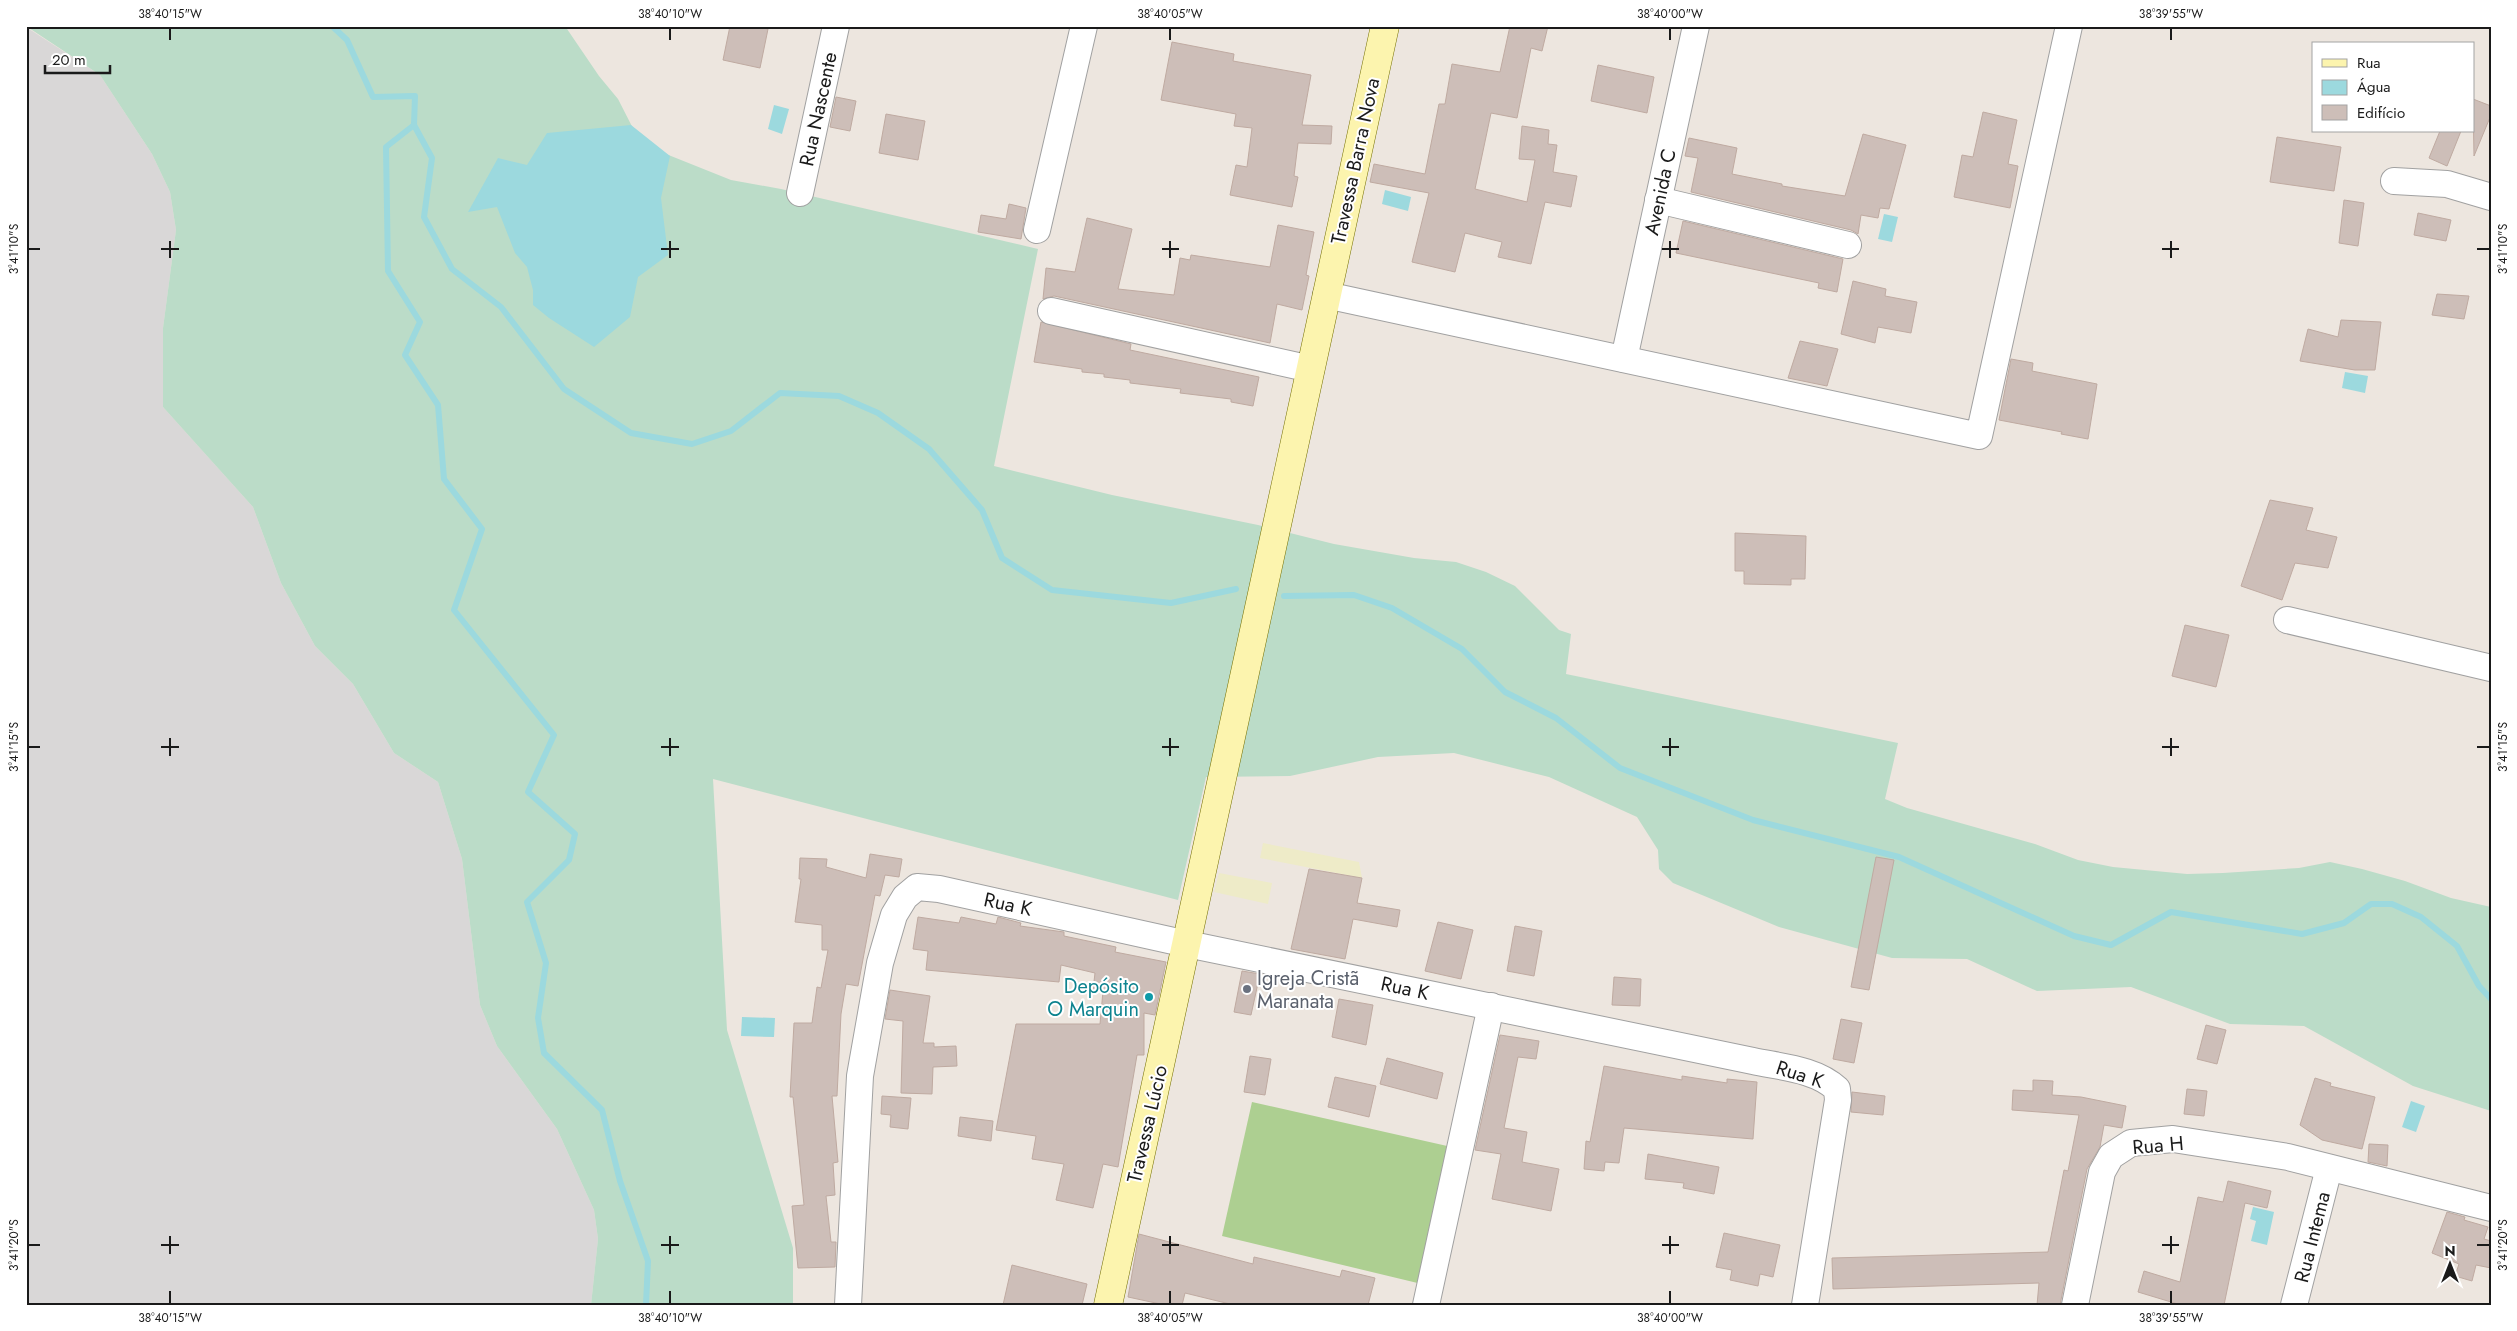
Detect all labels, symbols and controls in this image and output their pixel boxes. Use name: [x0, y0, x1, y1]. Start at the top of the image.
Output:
text: 38°40'15"W: [138, 5, 202, 23]
text: 38°40'10"W: [638, 5, 702, 23]
text: 38°40'05"W: [1137, 5, 1203, 23]
text: 38°40'00"W: [1637, 5, 1703, 23]
text: 38°39'55"W: [2139, 5, 2203, 23]
scale bar: [45, 42, 110, 74]
legend: [2312, 42, 2474, 132]
text: 20 m: [52, 49, 86, 71]
street label: Rua Nascente: [792, 49, 845, 169]
text: Rua: [2357, 52, 2381, 74]
street label: Travessa Barra Nova: [1324, 75, 1387, 247]
text: Água: [2357, 76, 2391, 98]
text: Edifício: [2357, 102, 2405, 124]
street label: Avenida C: [1637, 146, 1684, 238]
text: 3°41'10"S: [5, 223, 23, 274]
text: 3°41'10"S: [2494, 223, 2512, 274]
text: 3°41'15"S: [5, 722, 23, 772]
text: 3°41'15"S: [2494, 722, 2512, 772]
street label: Rua K: [981, 885, 1035, 924]
place label: Igreja Cristã Maranata: [1257, 964, 1359, 1016]
street label: Rua K: [1378, 969, 1432, 1008]
place label: Depósito O Marquin: [1047, 972, 1139, 1024]
marker: Igreja Cristã Maranata: [1241, 983, 1253, 995]
marker: Depósito O Marquin: [1143, 991, 1155, 1003]
street label: Rua K: [1772, 1053, 1828, 1096]
street label: Travessa Lúcio: [1120, 1062, 1175, 1186]
street label: Rua H: [2131, 1129, 2185, 1162]
street label: Rua Intema: [2287, 1188, 2338, 1286]
text: 3°41'20"S: [5, 1219, 23, 1271]
text: 3°41'20"S: [2494, 1219, 2512, 1271]
north arrow: [2424, 1238, 2474, 1288]
text: N: [2444, 1241, 2456, 1261]
text: 38°40'15"W: [138, 1309, 202, 1327]
text: 38°40'10"W: [638, 1309, 702, 1327]
text: 38°40'05"W: [1137, 1309, 1203, 1327]
text: 38°40'00"W: [1637, 1309, 1703, 1327]
text: 38°39'55"W: [2139, 1309, 2203, 1327]

